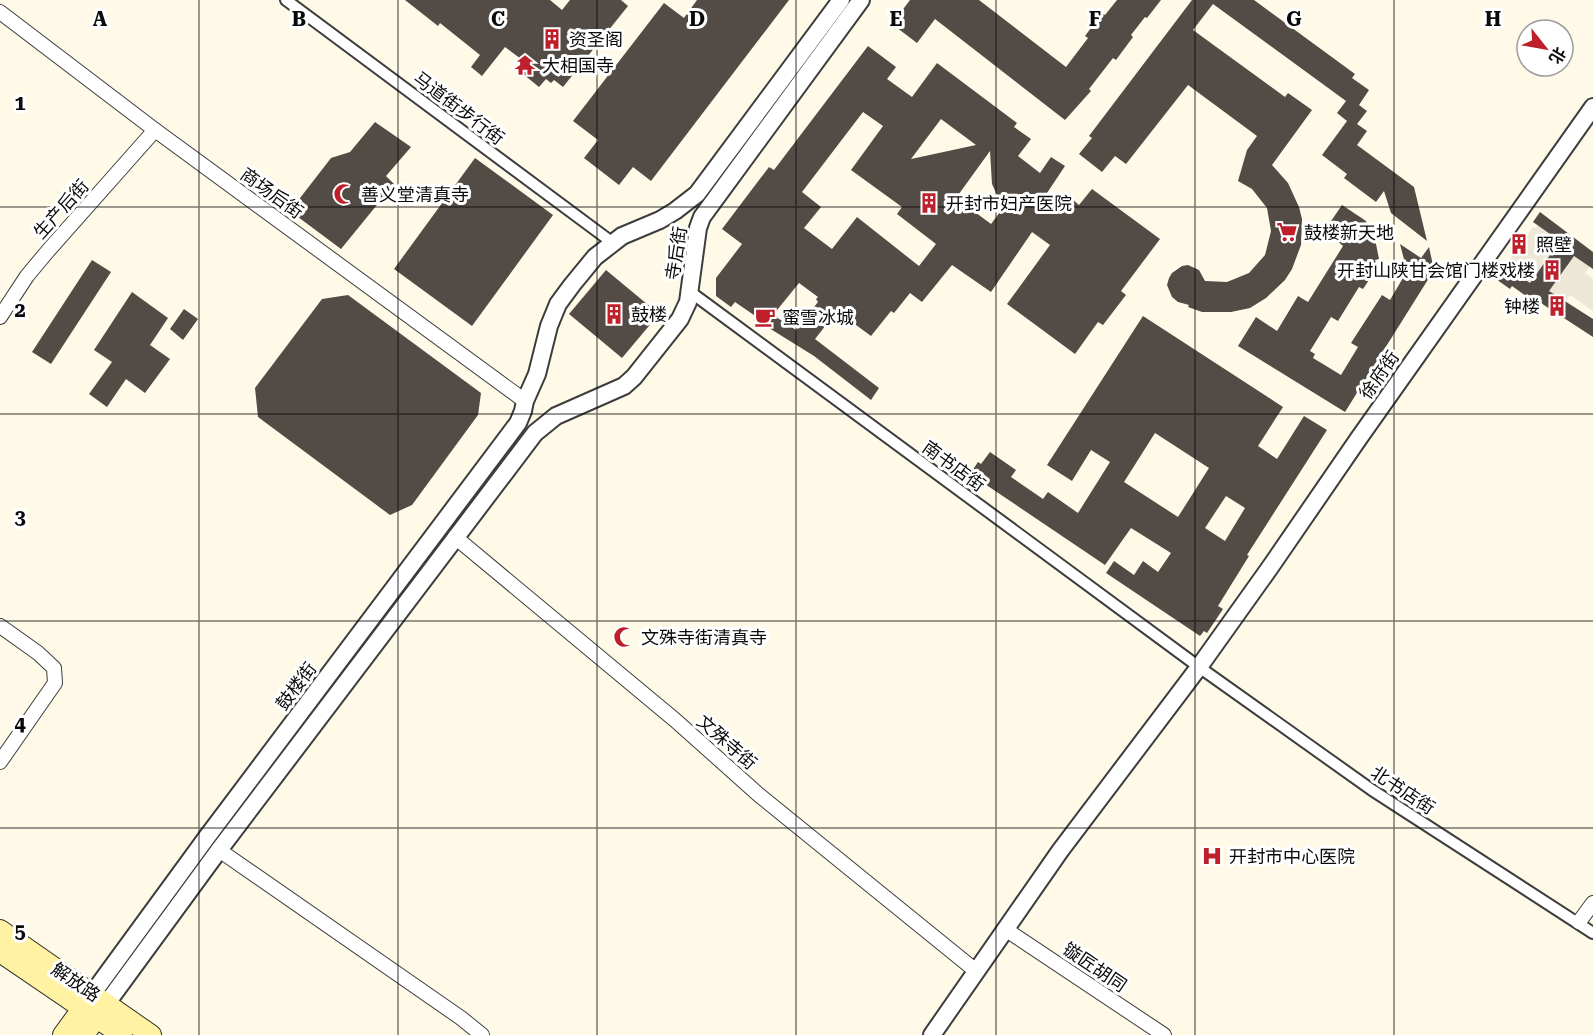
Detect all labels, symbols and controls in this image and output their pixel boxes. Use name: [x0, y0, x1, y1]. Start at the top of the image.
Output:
text: A: [93, 7, 108, 31]
text: B: [292, 7, 306, 31]
text: C: [491, 7, 505, 31]
text: D: [689, 7, 705, 31]
text: E: [890, 7, 903, 31]
text: F: [1089, 7, 1101, 31]
text: G: [1286, 7, 1302, 31]
text: H: [1485, 7, 1501, 31]
north arrow: [1515, 18, 1575, 78]
building icon: 资圣阁: [540, 27, 564, 51]
place label: 资圣阁: [569, 29, 623, 50]
text: 北: [1545, 44, 1570, 67]
temple icon: 大相国寺: [513, 53, 537, 77]
place label: 大相国寺: [542, 55, 614, 76]
street label: 马道街步行街: [410, 67, 508, 149]
text: 1: [14, 91, 26, 115]
street label: 商场后街: [237, 163, 307, 223]
street label: 生产后街: [29, 175, 93, 243]
mosque icon: 善义堂清真寺: [332, 182, 356, 206]
place label: 善义堂清真寺: [361, 184, 469, 205]
building icon: 开封市妇产医院: [917, 191, 941, 215]
place label: 开封市妇产医院: [946, 193, 1072, 214]
supermarket icon: 鼓楼新天地: [1275, 220, 1299, 244]
place label: 鼓楼新天地: [1304, 222, 1394, 243]
street label: 寺后街: [661, 225, 691, 281]
building icon: 照壁: [1507, 232, 1531, 256]
place label: 照壁: [1536, 234, 1572, 255]
building icon: 开封山陕甘会馆门楼戏楼: [1540, 258, 1564, 282]
place label: 开封山陕甘会馆门楼戏楼: [1337, 260, 1535, 281]
building icon: 钟楼: [1545, 294, 1569, 318]
place label: 钟楼: [1504, 296, 1540, 317]
text: 2: [14, 298, 26, 322]
building icon: 鼓楼: [602, 302, 626, 326]
place label: 鼓楼: [631, 304, 667, 325]
cafe icon: 蜜雪冰城: [753, 305, 777, 329]
place label: 蜜雪冰城: [782, 307, 854, 328]
street label: 徐府街: [1355, 347, 1403, 403]
street label: 南书店街: [919, 436, 989, 496]
text: 3: [14, 505, 26, 529]
mosque icon: 文殊寺街清真寺: [612, 625, 636, 649]
place label: 文殊寺街清真寺: [641, 627, 767, 648]
street label: 鼓楼街: [271, 658, 321, 714]
street label: 文殊寺街: [693, 710, 761, 774]
text: 4: [14, 712, 26, 736]
street label: 北书店街: [1367, 762, 1439, 818]
hospital icon: 开封市中心医院: [1200, 844, 1224, 868]
place label: 开封市中心医院: [1229, 846, 1355, 867]
text: 5: [14, 919, 26, 943]
street label: 镟匠胡同: [1059, 938, 1131, 996]
street label: 解放路: [48, 958, 104, 1006]

